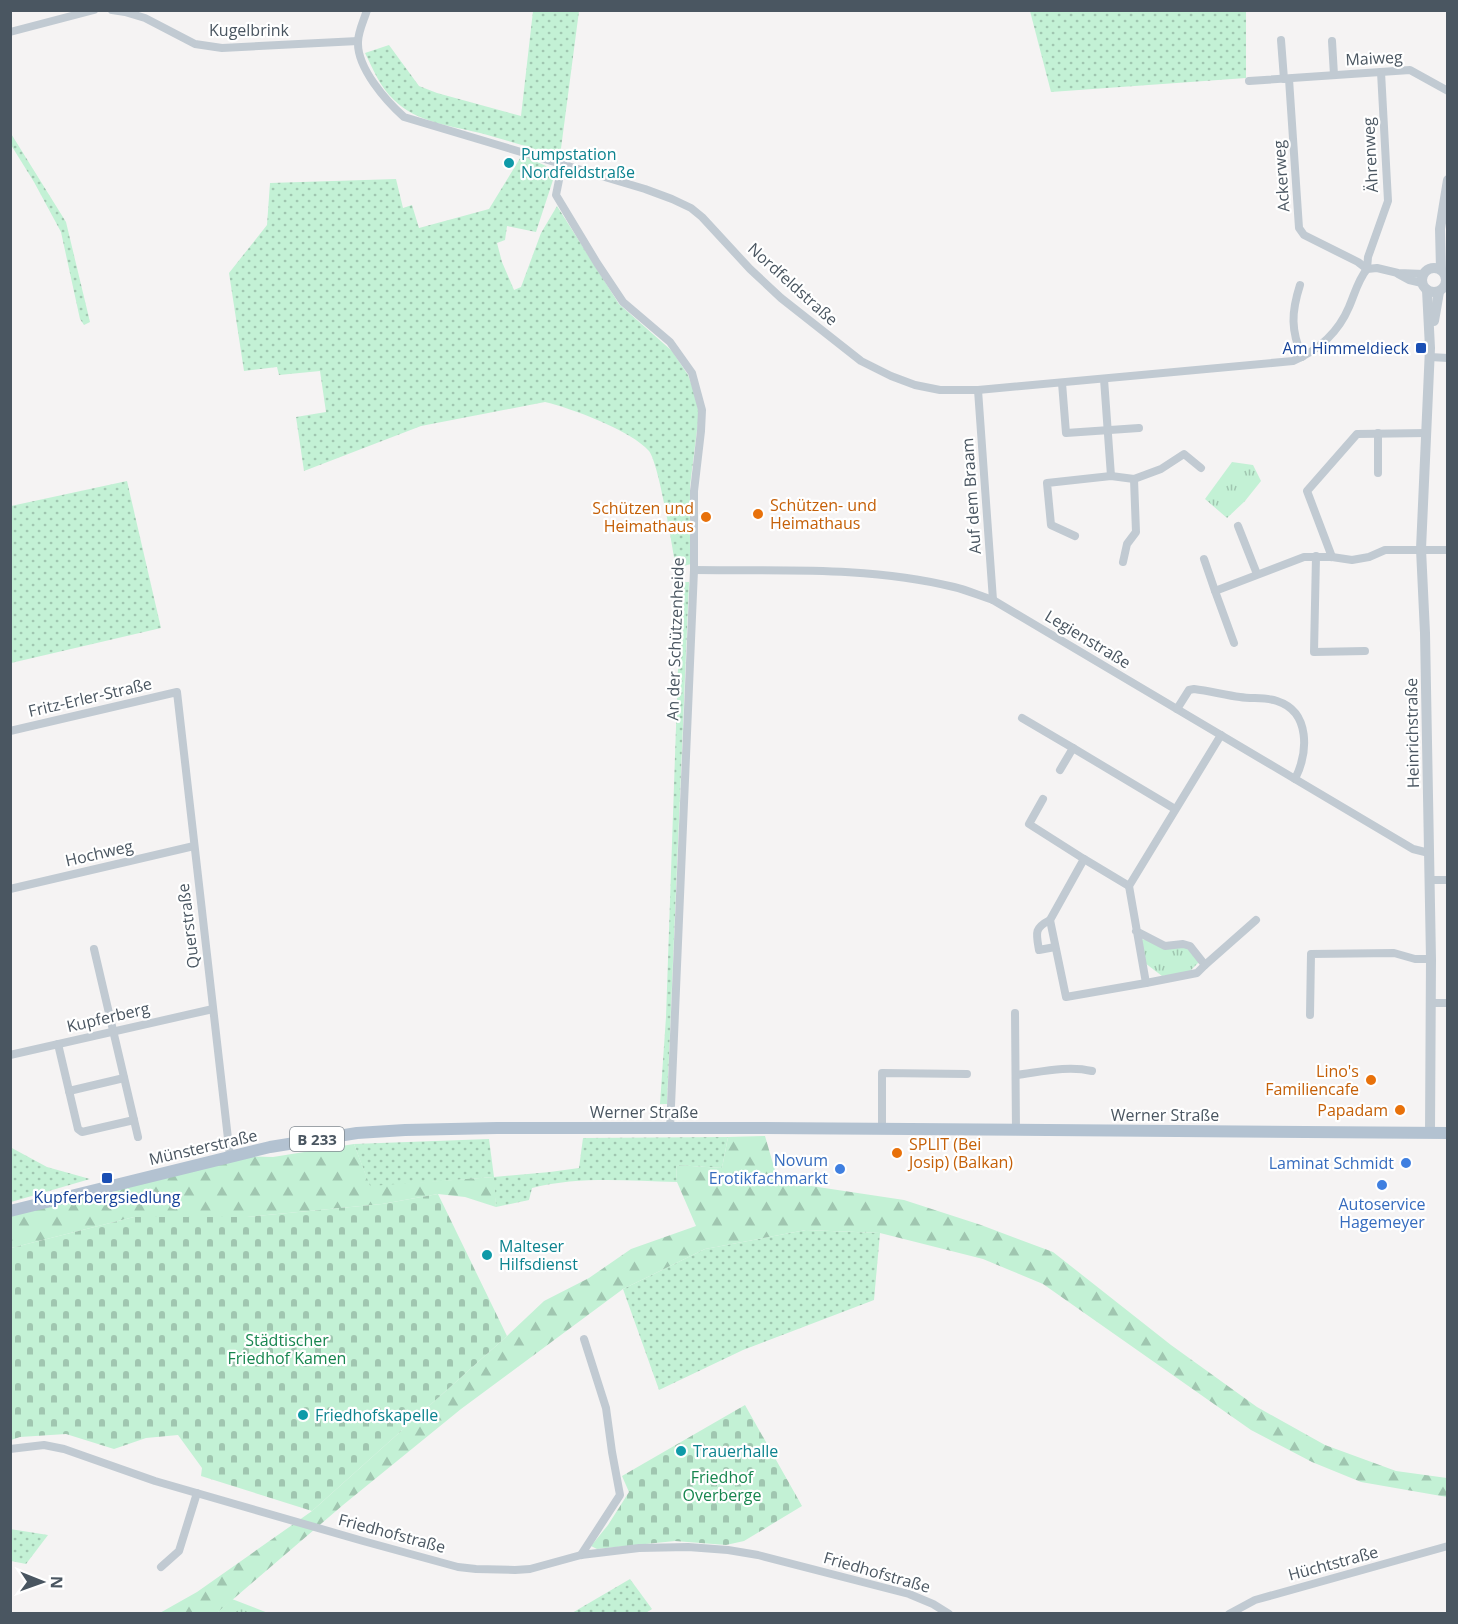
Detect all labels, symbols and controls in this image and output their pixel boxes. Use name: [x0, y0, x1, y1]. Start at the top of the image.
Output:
street label: Kugelbrink: [209, 19, 290, 41]
street label: Maiweg: [1345, 45, 1404, 70]
street label: Ährenweg: [1357, 116, 1383, 193]
street label: Ackerweg: [1268, 139, 1294, 213]
place label: Pumpstation Nordfeldstraße: [521, 143, 635, 183]
marker: Pumpstation Nordfeldstraße: [502, 156, 516, 170]
street label: Nordfeldstraße: [743, 238, 843, 330]
place label: Am Himmeldieck: [1283, 337, 1410, 359]
marker: Am Himmeldieck: [1414, 341, 1428, 355]
street label: Auf dem Braam: [956, 437, 986, 555]
place label: Schützen- und Heimathaus: [770, 494, 877, 534]
place label: Schützen und Heimathaus: [592, 497, 694, 537]
marker: Schützen- und Heimathaus: [751, 507, 765, 521]
marker: Schützen und Heimathaus: [699, 510, 713, 524]
street label: An der Schützenheide: [661, 557, 689, 721]
street label: Legienstraße: [1041, 605, 1135, 673]
street label: Fritz-Erler-Straße: [26, 672, 154, 722]
street label: Heinrichstraße: [1400, 678, 1424, 788]
street label: Hochweg: [63, 834, 135, 871]
street label: Querstraße: [172, 882, 204, 970]
street label: Kupferberg: [64, 997, 152, 1037]
place label: Lino's Familiencafe: [1265, 1060, 1359, 1100]
marker: Lino's Familiencafe: [1364, 1073, 1378, 1087]
place label: Papadam: [1317, 1099, 1388, 1121]
street label: Werner Straße: [590, 1101, 698, 1123]
marker: Papadam: [1393, 1103, 1407, 1117]
street label: Werner Straße: [1111, 1104, 1219, 1126]
street label: Münsterstraße: [147, 1124, 259, 1170]
road number: B 233: [290, 1127, 344, 1151]
place label: SPLIT (Bei Josip) (Balkan): [907, 1133, 1013, 1173]
marker: SPLIT (Bei Josip) (Balkan): [890, 1146, 904, 1160]
place label: Novum Erotikfachmarkt: [709, 1149, 828, 1189]
place label: Laminat Schmidt: [1269, 1152, 1394, 1174]
marker: Laminat Schmidt: [1399, 1156, 1413, 1170]
marker: Novum Erotikfachmarkt: [833, 1162, 847, 1176]
marker: Kupferbergsiedlung: [100, 1171, 114, 1185]
marker: Autoservice Hagemeyer: [1375, 1178, 1389, 1192]
place label: Kupferbergsiedlung: [33, 1186, 181, 1208]
place label: Autoservice Hagemeyer: [1338, 1193, 1426, 1233]
place label: Malteser Hilfsdienst: [499, 1235, 578, 1275]
marker: Malteser Hilfsdienst: [480, 1248, 494, 1262]
park label: Städtischer Friedhof Kamen: [228, 1329, 346, 1369]
place label: Friedhofskapelle: [315, 1404, 438, 1426]
marker: Friedhofskapelle: [296, 1408, 310, 1422]
place label: Trauerhalle: [693, 1440, 778, 1462]
marker: Trauerhalle: [674, 1444, 688, 1458]
park label: Friedhof Overberge: [683, 1466, 761, 1506]
street label: Friedhofstraße: [336, 1508, 448, 1558]
street label: Hüchtstraße: [1285, 1540, 1381, 1586]
street label: Friedhofstraße: [821, 1546, 933, 1598]
north arrow: [12, 1552, 72, 1612]
text: N: [46, 1576, 68, 1589]

